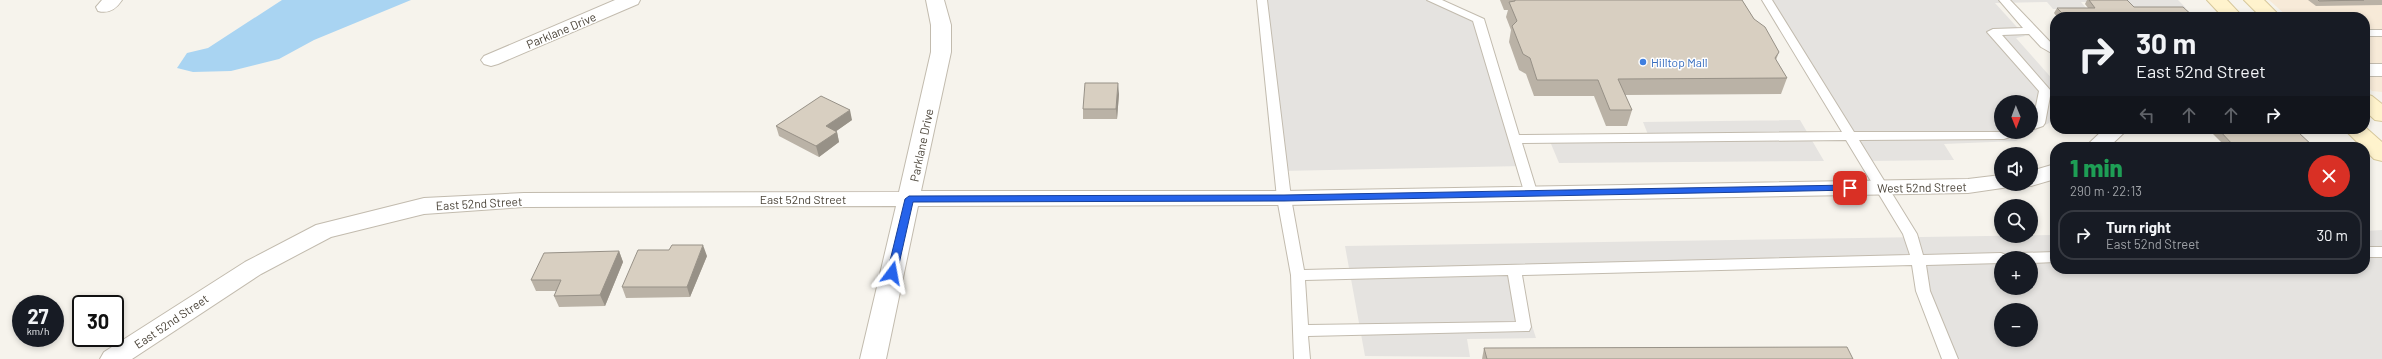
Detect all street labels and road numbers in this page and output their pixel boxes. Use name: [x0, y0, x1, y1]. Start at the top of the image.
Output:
street label: Parklane Drive: [524, 9, 598, 51]
street label: Parklane Drive: [906, 107, 936, 183]
street label: West 52nd Street: [1877, 179, 1967, 195]
street label: East 52nd Street: [760, 192, 846, 206]
street label: East 52nd Street: [435, 194, 523, 212]
street label: East 52nd Street: [131, 291, 211, 351]

